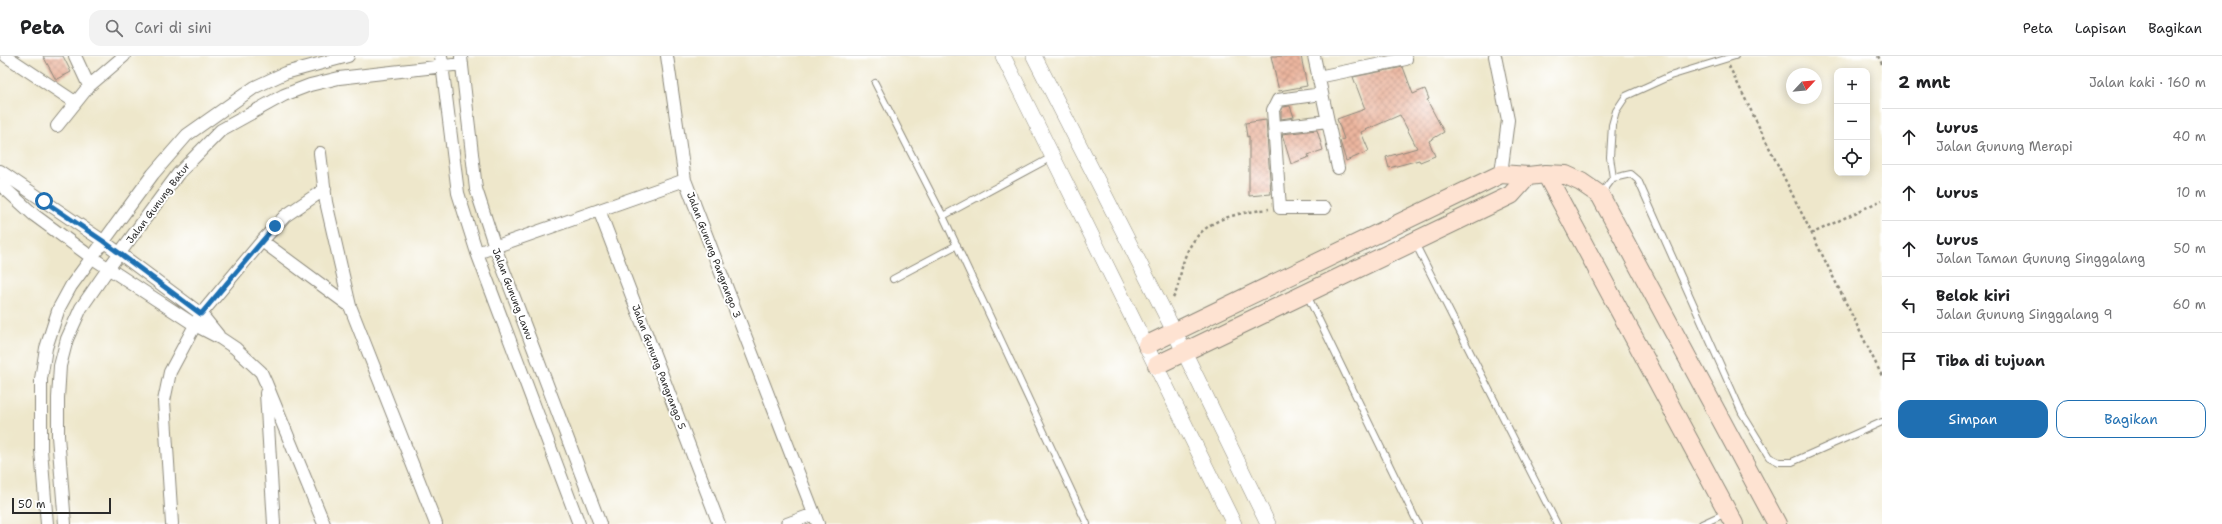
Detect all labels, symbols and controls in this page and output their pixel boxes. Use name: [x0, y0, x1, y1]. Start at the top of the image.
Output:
search box: [89, 10, 369, 46]
text: Peta: [20, 15, 65, 40]
icon: search: [103, 17, 125, 39]
text: Cari di sini: [135, 18, 212, 38]
text: Peta: [2023, 19, 2053, 37]
text: Lapisan: [2075, 19, 2126, 37]
text: Bagikan: [2148, 19, 2202, 37]
north arrow: [1786, 68, 1822, 104]
map controls: [1834, 68, 1870, 176]
button: +: [1834, 68, 1870, 104]
text: 2 mnt: [1898, 71, 1951, 93]
text: Jalan kaki · 160 m: [2089, 74, 2206, 91]
button: −: [1834, 104, 1870, 140]
text: Lurus: [1936, 118, 1978, 138]
icon: ahead: [1898, 126, 1920, 148]
text: 40 m: [2172, 128, 2206, 145]
text: Jalan Gunung Merapi: [1936, 138, 2073, 155]
button: locate: [1834, 140, 1870, 176]
street label: Jalan Gunung Batur: [123, 160, 193, 246]
icon: ahead: [1898, 182, 1920, 204]
text: Lurus: [1936, 183, 1978, 203]
text: 10 m: [2176, 184, 2206, 201]
street label: Jalan Gunung Pangrango 3: [684, 190, 744, 320]
route start: [35, 192, 53, 210]
route end: [266, 217, 284, 235]
text: Lurus: [1936, 230, 1978, 250]
icon: ahead: [1898, 238, 1920, 260]
text: 50 m: [2173, 240, 2206, 257]
street label: Jalan Gunung Lawu: [490, 246, 537, 342]
text: Jalan Taman Gunung Singgalang: [1936, 250, 2145, 267]
text: Belok kiri: [1936, 286, 2010, 306]
icon: left: [1898, 294, 1920, 316]
text: 60 m: [2173, 296, 2206, 313]
street label: Jalan Gunung Pangrango 5: [629, 303, 689, 431]
text: Jalan Gunung Singgalang 9: [1936, 306, 2113, 323]
icon: arrive: [1898, 350, 1920, 372]
text: Tiba di tujuan: [1936, 351, 2045, 371]
button: Simpan: [1898, 400, 2048, 438]
button: Bagikan: [2056, 400, 2206, 438]
scale bar: [12, 496, 111, 515]
text: 50 m: [18, 497, 46, 512]

